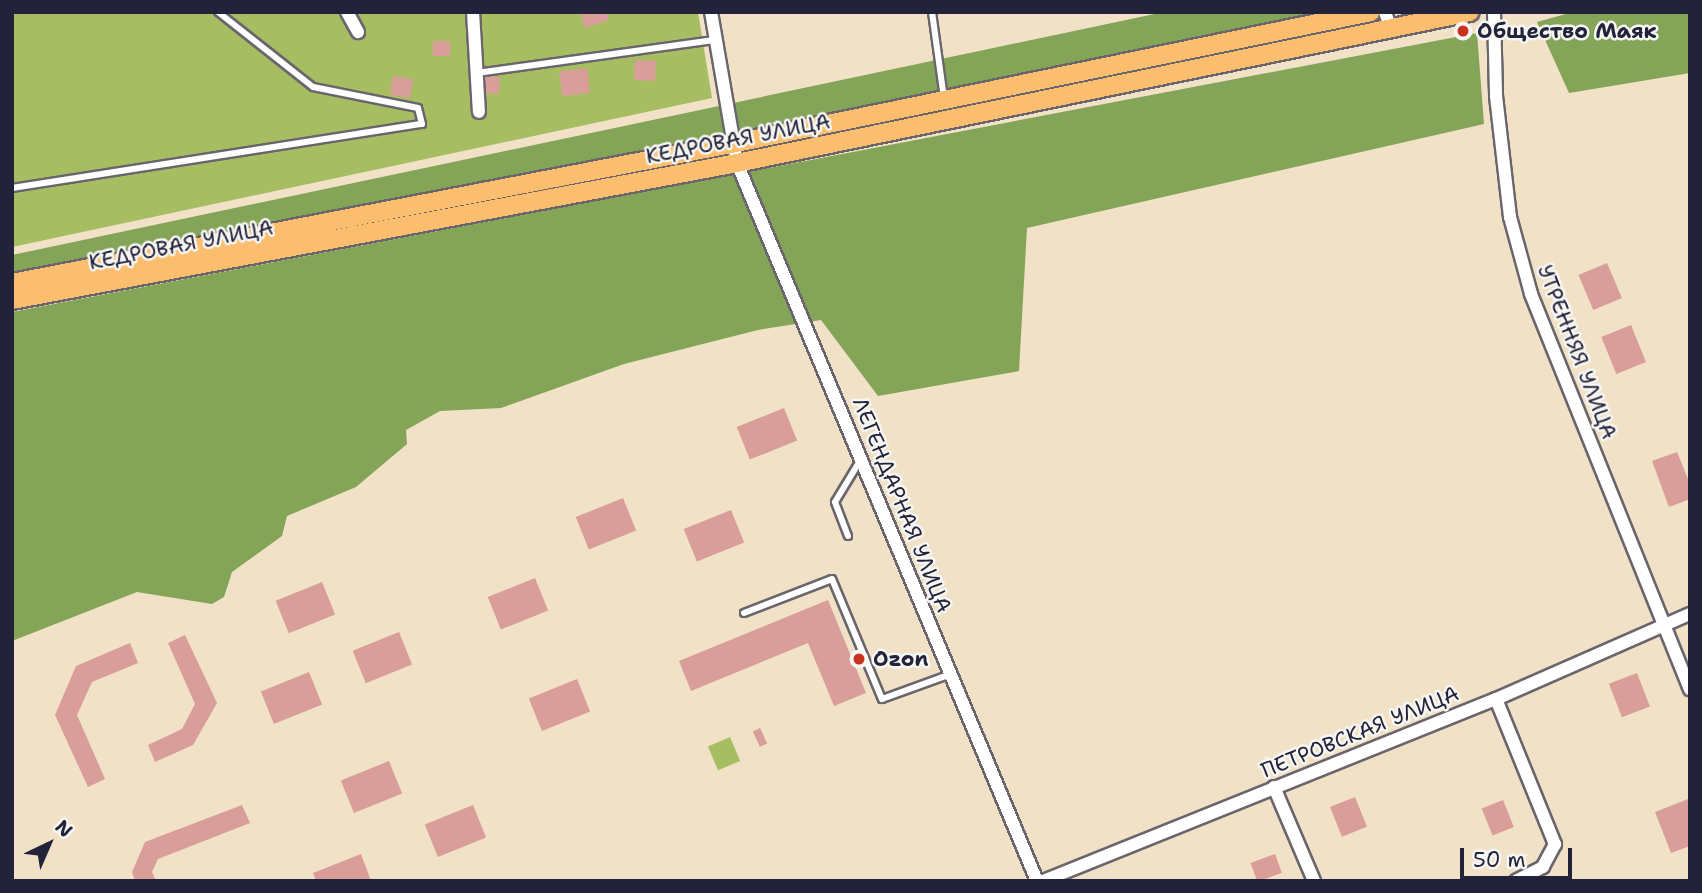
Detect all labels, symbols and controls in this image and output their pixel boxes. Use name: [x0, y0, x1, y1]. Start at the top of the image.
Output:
place label: Общество Маяк: [1477, 18, 1657, 44]
marker: Общество Маяк: [1455, 23, 1471, 39]
street label: КЕДРОВАЯ УЛИЦА: [644, 109, 832, 169]
street label: КЕДРОВАЯ УЛИЦА: [87, 215, 275, 275]
street label: УТРЕННЯЯ УЛИЦА: [1532, 261, 1622, 443]
street label: ЛЕГЕНДАРНАЯ УЛИЦА: [847, 394, 957, 616]
place label: Ozon: [873, 646, 928, 672]
marker: Ozon: [851, 651, 867, 667]
street label: ПЕТРОВСКАЯ УЛИЦА: [1257, 681, 1463, 783]
north arrow: [14, 809, 84, 879]
text: N: [50, 814, 78, 843]
scale bar: [1464, 834, 1576, 878]
text: 50 m: [1473, 846, 1526, 874]

